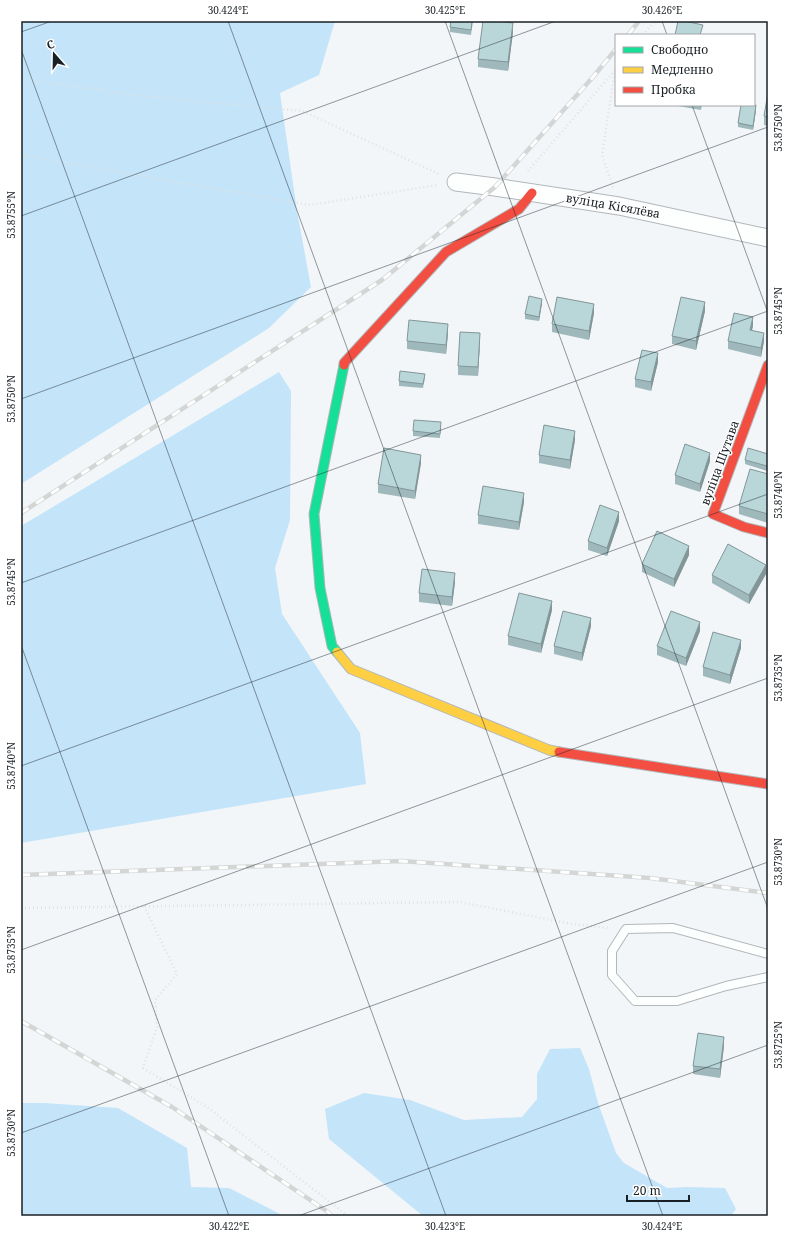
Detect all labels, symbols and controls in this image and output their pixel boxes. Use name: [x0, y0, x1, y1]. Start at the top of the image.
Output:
text: 30.424°E: [208, 3, 248, 17]
text: 30.425°E: [425, 3, 465, 17]
text: 30.426°E: [642, 3, 682, 17]
north arrow: [34, 34, 74, 74]
legend: [615, 34, 755, 106]
text: С: [44, 36, 56, 52]
text: Свободно: [651, 41, 708, 58]
text: Медленно: [651, 61, 713, 78]
text: Пробка: [651, 81, 696, 98]
text: 53.8750°N: [771, 104, 785, 152]
street label: вуліца Кісялёва: [565, 189, 662, 222]
text: 53.8755°N: [4, 191, 18, 239]
text: 53.8745°N: [771, 287, 785, 335]
text: 53.8750°N: [4, 375, 18, 423]
street label: вуліца Шутава: [696, 418, 743, 508]
text: 53.8740°N: [771, 471, 785, 519]
text: 53.8745°N: [4, 558, 18, 606]
text: 53.8735°N: [771, 654, 785, 702]
text: 53.8740°N: [4, 742, 18, 790]
text: 53.8730°N: [771, 838, 785, 886]
text: 53.8735°N: [4, 926, 18, 974]
text: 53.8725°N: [771, 1021, 785, 1069]
text: 53.8730°N: [4, 1109, 18, 1157]
scale bar: [627, 1177, 689, 1203]
text: 20 m: [633, 1182, 661, 1199]
text: 30.422°E: [209, 1219, 249, 1233]
text: 30.423°E: [425, 1219, 465, 1233]
text: 30.424°E: [642, 1219, 682, 1233]

